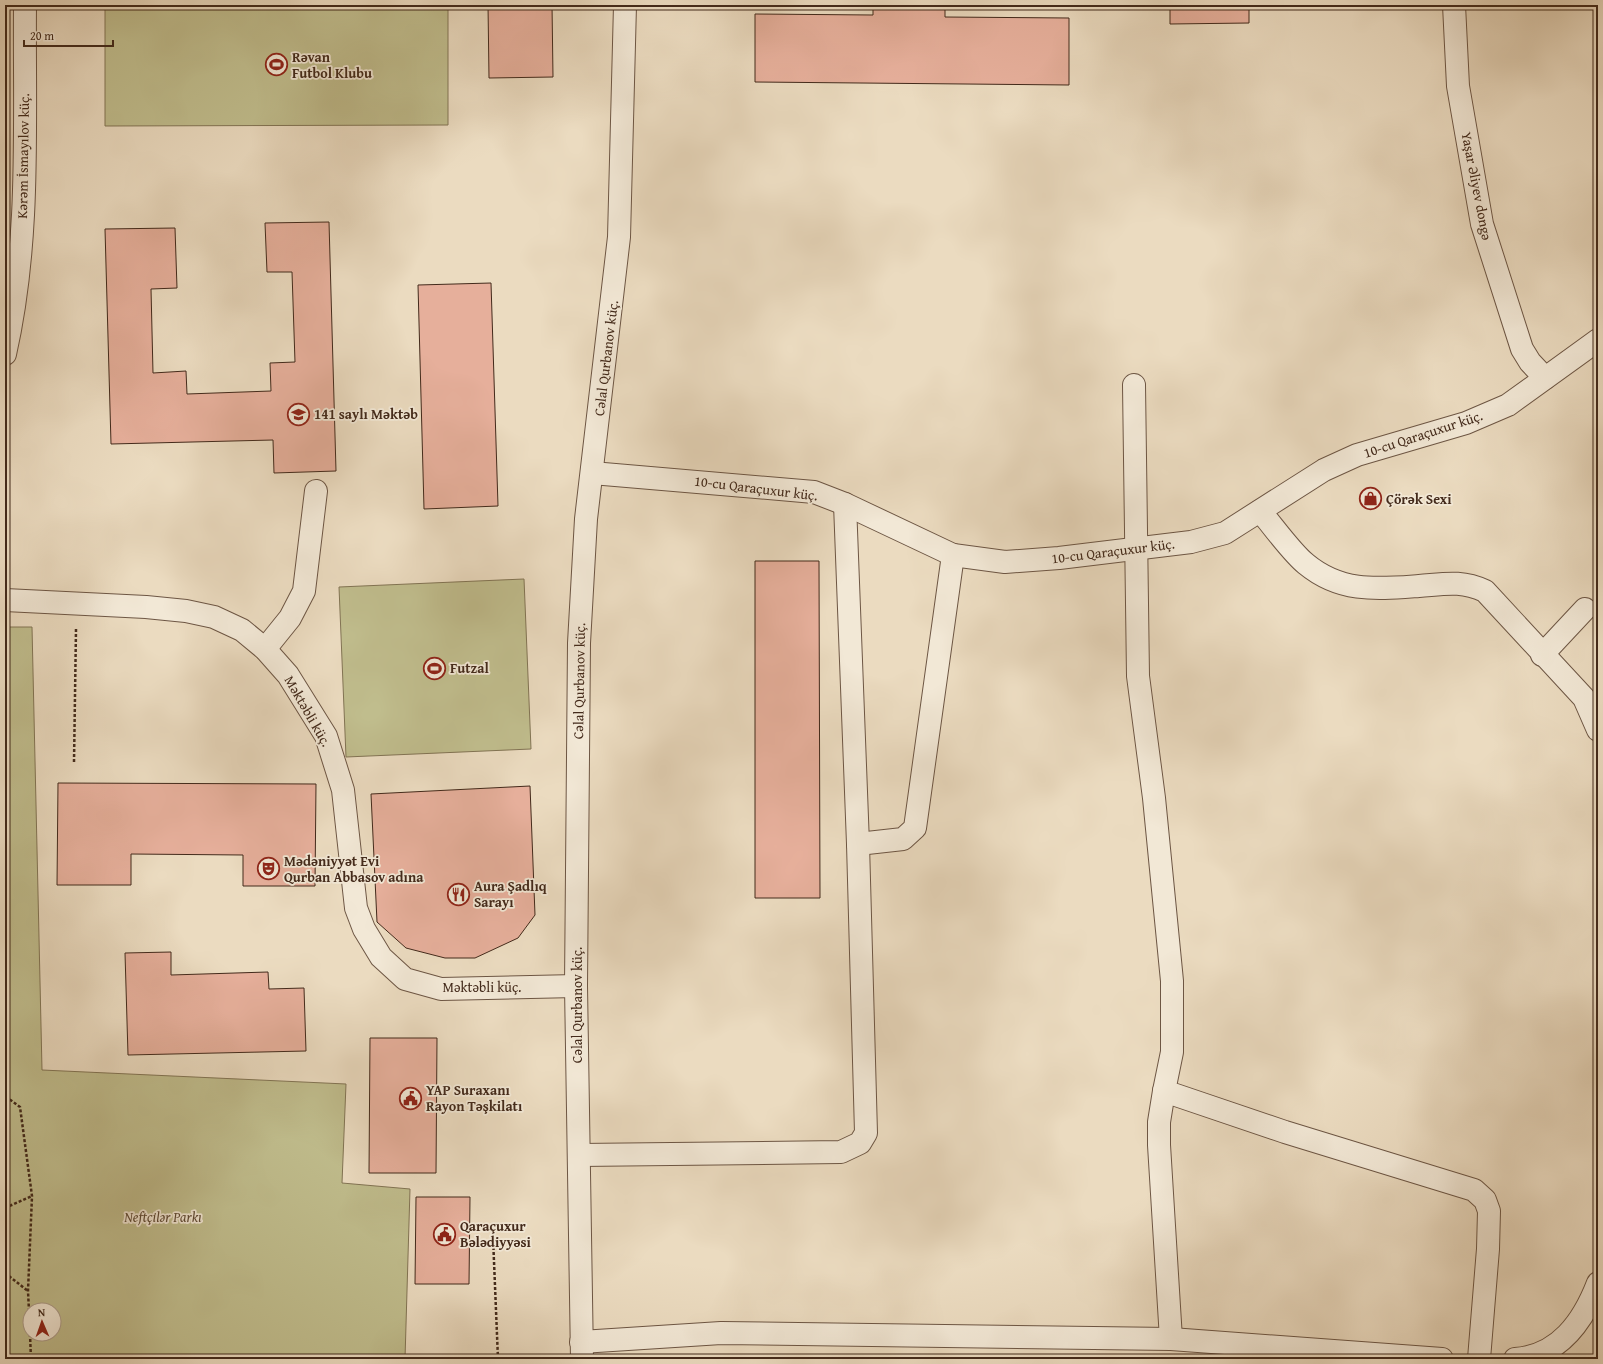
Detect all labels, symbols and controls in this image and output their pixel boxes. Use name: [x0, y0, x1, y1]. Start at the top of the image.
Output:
scale bar: [24, 22, 113, 48]
text: 20 m: [30, 27, 54, 44]
place label: Rəvan Futbol Klubu: [292, 47, 372, 83]
sports icon: Rəvan Futbol Klubu: [263, 52, 289, 78]
street label: Kərəm İsmayılov küç.: [12, 93, 34, 219]
street label: Yaşar Əliyev dongə: [1457, 130, 1497, 242]
street label: Cəlal Qurbanov küç.: [589, 299, 623, 417]
school or university icon: 141 saylı Məktəb: [286, 401, 312, 427]
place label: 141 saylı Məktəb: [314, 404, 418, 424]
street label: 10-cu Qaraçuxur küç.: [1361, 405, 1485, 463]
street label: 10-cu Qaraçuxur küç.: [693, 471, 819, 505]
shop icon: Çörək Sexi: [1358, 486, 1384, 512]
place label: Çörək Sexi: [1386, 489, 1452, 509]
street label: 10-cu Qaraçuxur küç.: [1050, 534, 1176, 568]
street label: Cəlal Qurbanov küç.: [568, 623, 590, 739]
sports icon: Futzal: [422, 655, 448, 681]
place label: Futzal: [450, 658, 489, 678]
street label: Məktəbli küç.: [280, 672, 336, 750]
place label: Mədəniyyət Evi Qurban Abbasov adına: [284, 851, 424, 887]
theatre icon: Mədəniyyət Evi Qurban Abbasov adına: [255, 856, 281, 882]
place label: Aura Şadlıq Sarayı: [474, 876, 547, 912]
restaurant icon: Aura Şadlıq Sarayı: [445, 881, 471, 907]
street label: Cəlal Qurbanov küç.: [567, 947, 587, 1063]
street label: Məktəbli küç.: [442, 977, 522, 997]
place label: YAP Suraxanı Rayon Təşkilatı: [426, 1080, 523, 1116]
public building icon: YAP Suraxanı Rayon Təşkilatı: [397, 1085, 423, 1111]
park label: Neftçilər Parkı: [124, 1207, 202, 1227]
place label: Qaraçuxur Bələdiyyəsi: [460, 1216, 532, 1252]
public building icon: Qaraçuxur Bələdiyyəsi: [431, 1221, 457, 1247]
north arrow: [22, 1302, 62, 1342]
text: N: [38, 1304, 46, 1320]

